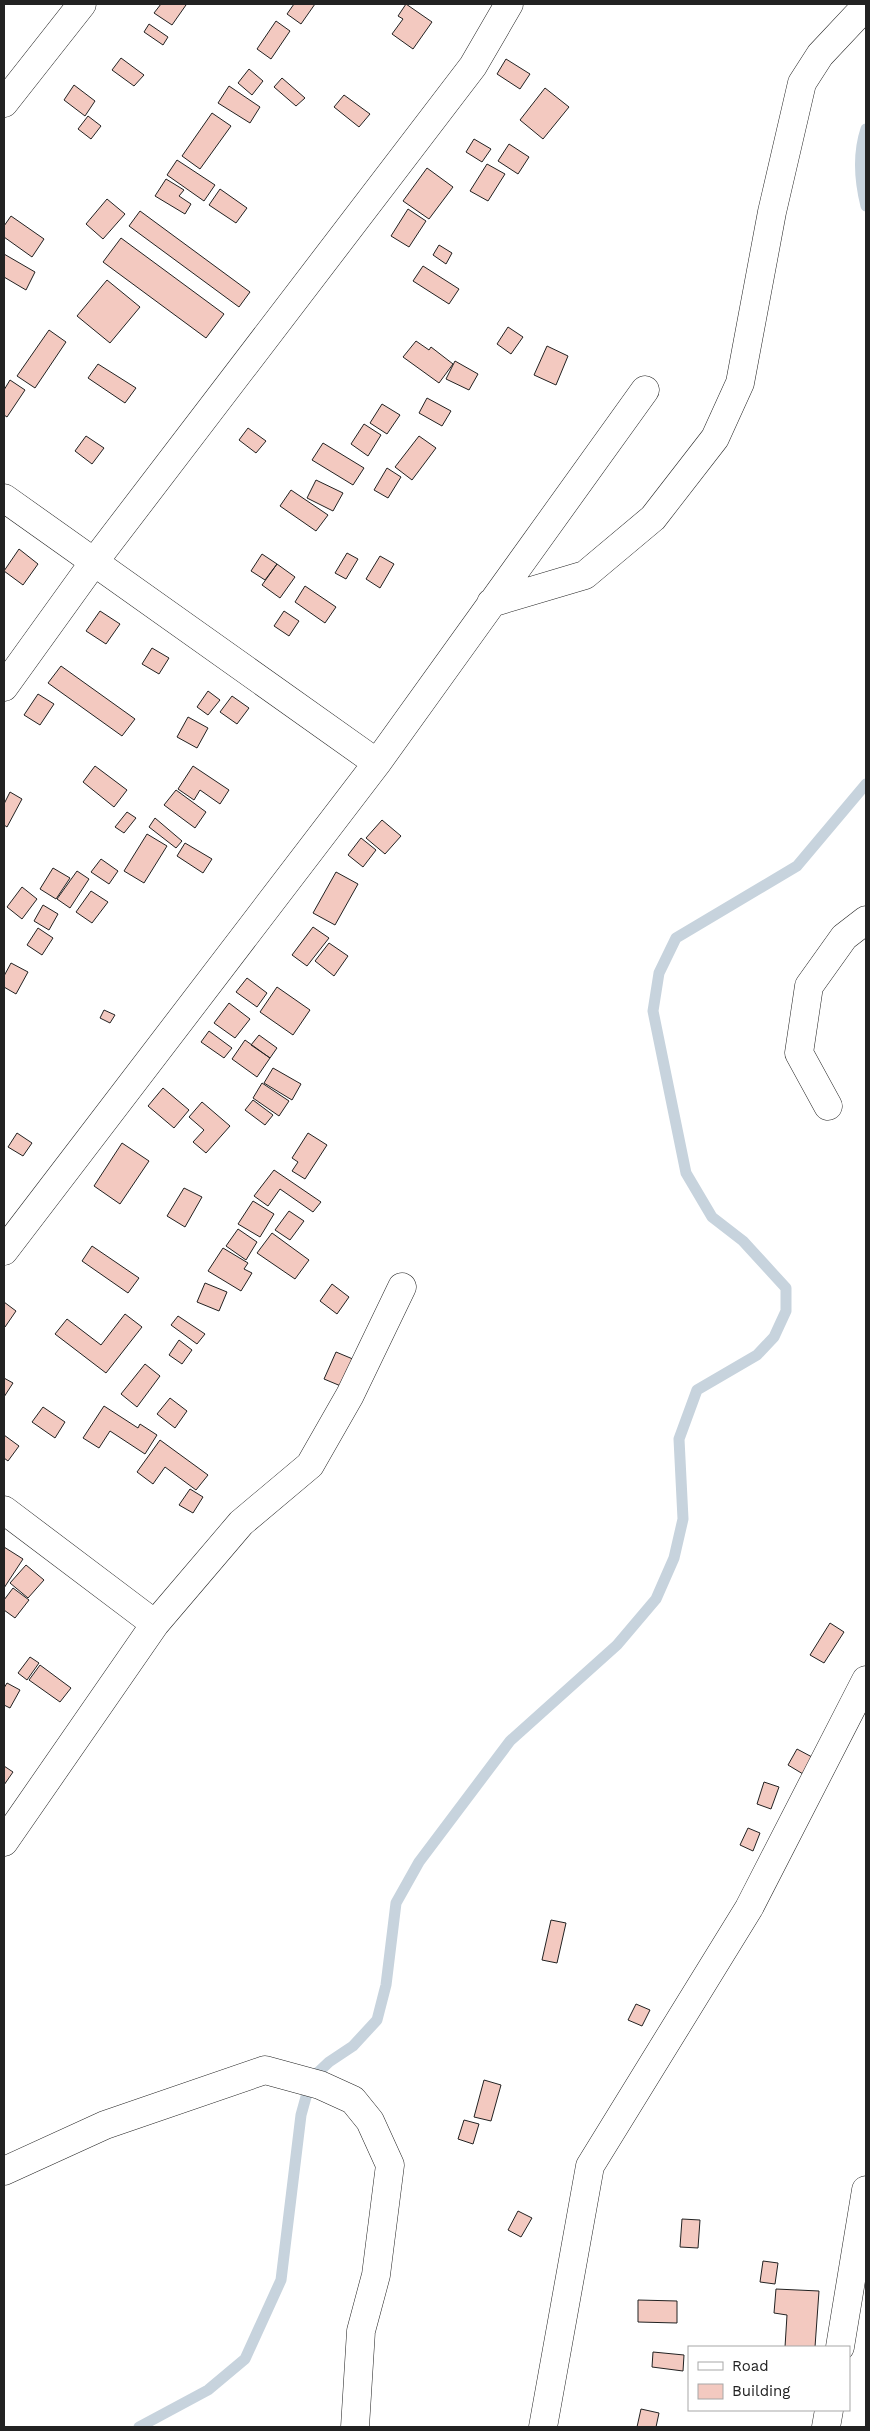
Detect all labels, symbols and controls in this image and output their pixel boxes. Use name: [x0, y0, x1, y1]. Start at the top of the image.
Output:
legend: [688, 2346, 850, 2411]
text: Road: [732, 2357, 769, 2375]
text: Building: [732, 2382, 790, 2400]

